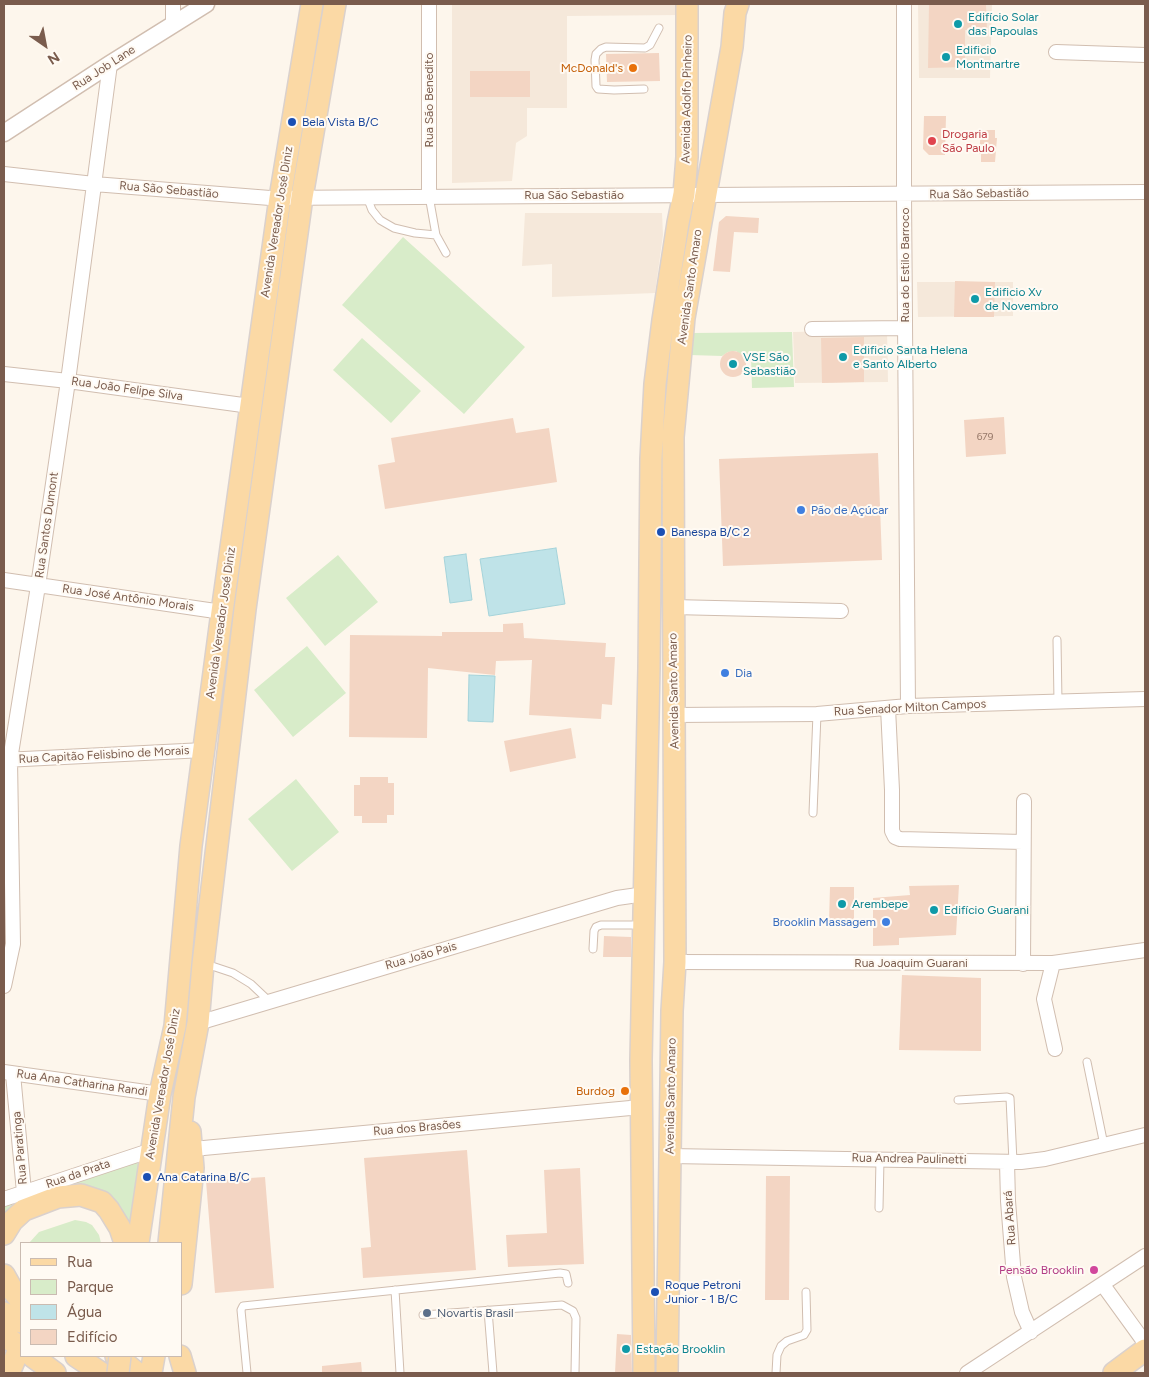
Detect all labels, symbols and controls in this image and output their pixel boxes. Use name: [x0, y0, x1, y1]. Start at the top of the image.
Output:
place label: Edifício Solar das Papoulas: [968, 10, 1038, 38]
marker: Edifício Solar das Papoulas: [952, 18, 964, 30]
north arrow: [20, 20, 70, 70]
street label: Avenida Adolfo Pinheiro: [679, 35, 695, 163]
street label: Rua Job Lane: [70, 42, 138, 94]
place label: Edificio Montmartre: [956, 43, 1020, 71]
text: N: [44, 48, 63, 68]
marker: Edificio Montmartre: [940, 51, 952, 63]
street label: Rua São Benedito: [422, 52, 436, 148]
place label: McDonald's: [561, 61, 623, 75]
marker: McDonald's: [627, 62, 639, 74]
place label: Bela Vista B/C: [302, 115, 379, 129]
marker: Bela Vista B/C: [286, 116, 298, 128]
place label: Drogaria São Paulo: [942, 127, 995, 155]
marker: Drogaria São Paulo: [926, 135, 938, 147]
street label: Avenida Vereador José Diniz: [258, 145, 296, 299]
street label: Rua São Sebastião: [119, 178, 219, 202]
street label: Rua São Sebastião: [929, 186, 1029, 202]
street label: Rua São Sebastião: [524, 188, 624, 202]
street label: Rua do Estilo Barroco: [898, 208, 912, 322]
street label: Avenida Santo Amaro: [675, 228, 705, 346]
place label: Edificio Xv de Novembro: [985, 285, 1059, 313]
marker: Edificio Xv de Novembro: [969, 293, 981, 305]
place label: Edificio Santa Helena e Santo Alberto: [853, 343, 968, 371]
place label: VSE São Sebastião: [743, 350, 796, 378]
marker: Edificio Santa Helena e Santo Alberto: [837, 351, 849, 363]
marker: VSE São Sebastião: [727, 358, 739, 370]
street label: Rua João Felipe Silva: [70, 374, 184, 404]
house number: 679: [977, 431, 993, 443]
street label: Rua Santos Dumont: [32, 471, 62, 579]
place label: Pão de Açúcar: [811, 503, 888, 517]
marker: Pão de Açúcar: [795, 504, 807, 516]
place label: Banespa B/C 2: [671, 525, 750, 539]
marker: Banespa B/C 2: [655, 526, 667, 538]
street label: Avenida Vereador José Diniz: [203, 546, 239, 700]
street label: Rua José Antônio Morais: [61, 582, 195, 614]
street label: Avenida Santo Amaro: [666, 633, 682, 749]
place label: Dia: [735, 666, 752, 680]
marker: Dia: [719, 667, 731, 679]
street label: Rua Senador Milton Campos: [834, 697, 986, 719]
street label: Rua Capitão Felisbino de Morais: [18, 743, 190, 767]
place label: Arembepe: [852, 897, 908, 911]
marker: Arembepe: [836, 898, 848, 910]
place label: Edifício Guarani: [944, 903, 1029, 917]
marker: Edifício Guarani: [928, 904, 940, 916]
place label: Brooklin Massagem: [772, 915, 876, 929]
marker: Brooklin Massagem: [880, 916, 892, 928]
street label: Rua João Pais: [384, 939, 458, 973]
street label: Rua Joaquim Guarani: [854, 956, 968, 970]
street label: Avenida Vereador José Diniz: [143, 1007, 183, 1161]
street label: Avenida Santo Amaro: [663, 1038, 679, 1154]
street label: Rua Ana Catharina Randi: [16, 1067, 148, 1099]
place label: Burdog: [576, 1084, 615, 1098]
marker: Burdog: [619, 1085, 631, 1097]
street label: Rua Paratinga: [10, 1111, 30, 1185]
street label: Rua dos Brasões: [373, 1117, 461, 1139]
street label: Rua Andrea Paulinetti: [851, 1151, 967, 1167]
street label: Rua da Prata: [44, 1156, 112, 1192]
place label: Ana Catarina B/C: [157, 1170, 250, 1184]
marker: Ana Catarina B/C: [141, 1171, 153, 1183]
street label: Rua Abará: [1001, 1190, 1019, 1246]
legend: [20, 1242, 182, 1357]
text: Rua: [67, 1253, 92, 1271]
place label: Pensão Brooklin: [999, 1263, 1084, 1277]
marker: Pensão Brooklin: [1088, 1264, 1100, 1276]
text: Parque: [67, 1278, 114, 1296]
place label: Roque Petroni Junior - 1 B/C: [665, 1278, 741, 1306]
marker: Roque Petroni Junior - 1 B/C: [649, 1286, 661, 1298]
text: Água: [67, 1303, 102, 1321]
place label: Novartis Brasil: [437, 1306, 514, 1320]
marker: Novartis Brasil: [421, 1307, 433, 1319]
text: Edifício: [67, 1328, 117, 1346]
place label: Estação Brooklin: [636, 1342, 725, 1356]
marker: Estação Brooklin: [620, 1343, 632, 1355]

